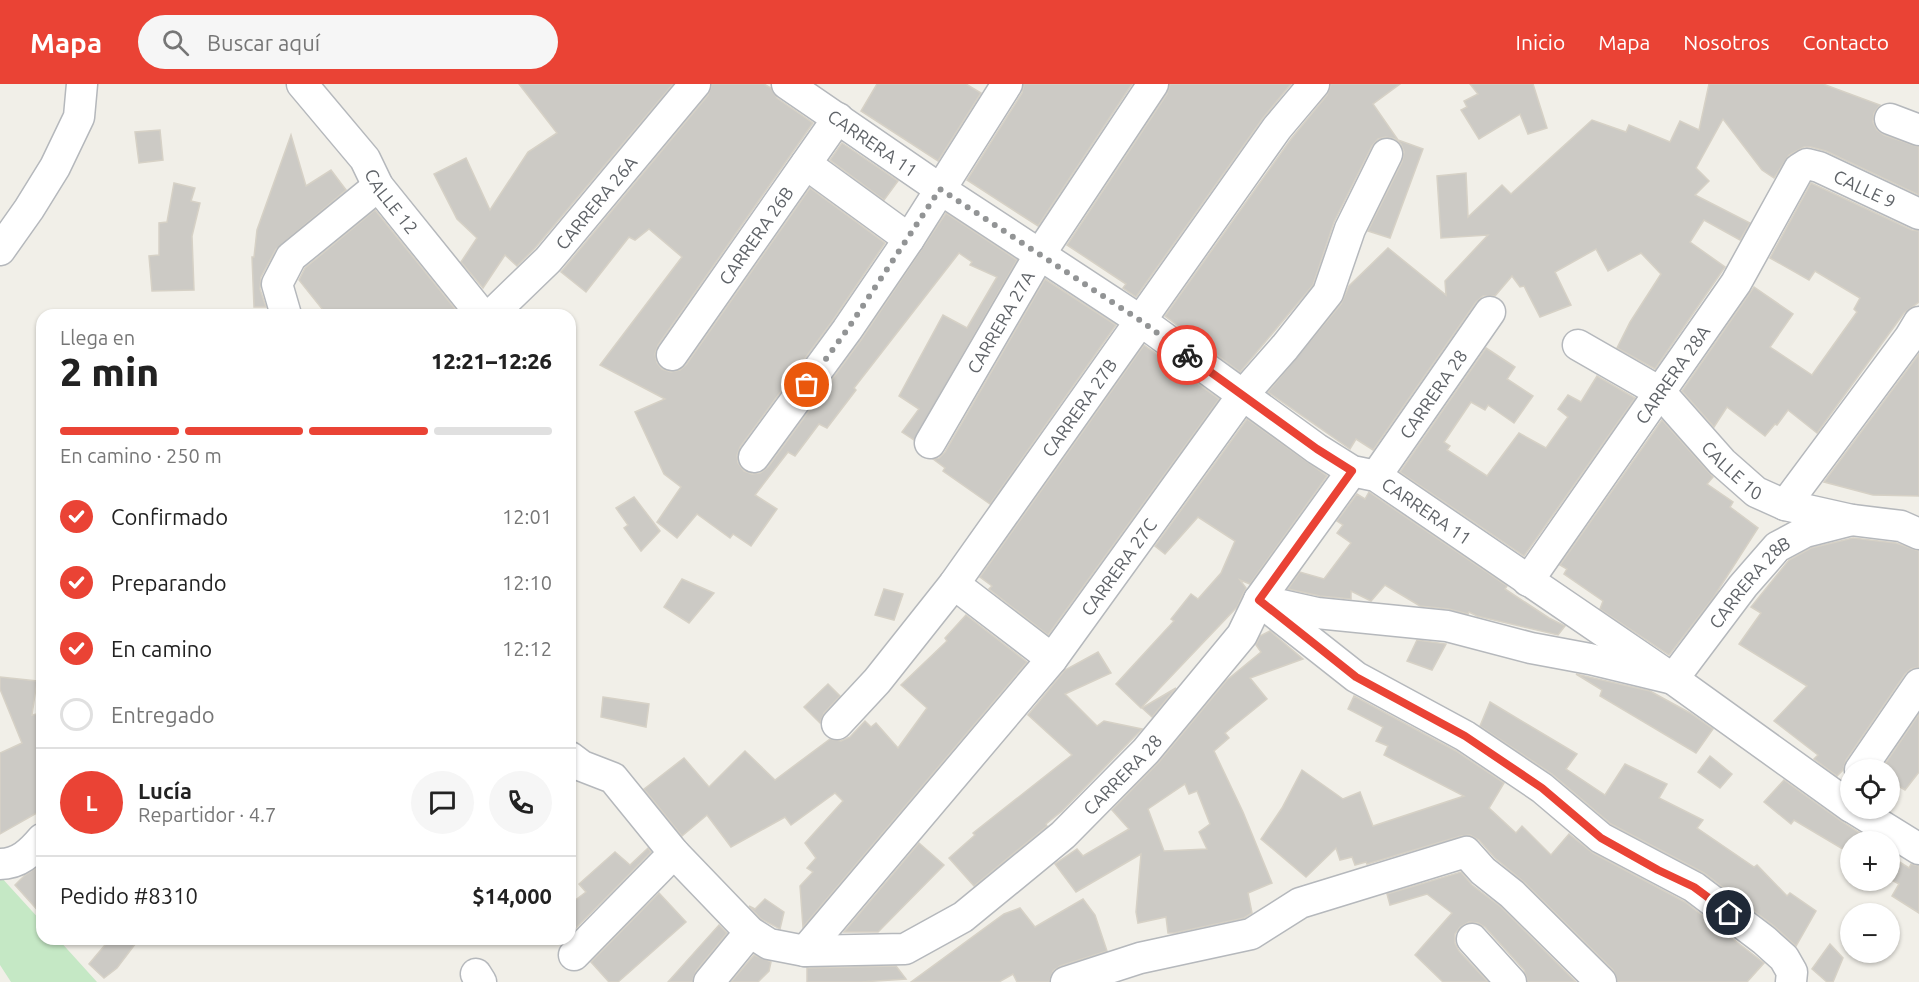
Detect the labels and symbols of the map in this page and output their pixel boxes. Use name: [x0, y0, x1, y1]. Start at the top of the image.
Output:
street label: CARRERA 11: [824, 105, 921, 180]
street label: CARRERA 26A: [551, 152, 641, 253]
street label: CALLE 12: [361, 165, 422, 238]
street label: CALLE 9: [1831, 165, 1899, 212]
street label: CARRERA 26B: [715, 183, 797, 288]
street label: CARRERA 27A: [963, 267, 1038, 377]
street label: CARRERA 28A: [1631, 321, 1714, 427]
courier: [1157, 325, 1217, 385]
street label: CARRERA 28: [1395, 346, 1471, 442]
street label: CARRERA 27B: [1038, 355, 1121, 460]
pin: [781, 359, 832, 410]
street label: CALLE 10: [1698, 437, 1765, 503]
street label: CARRERA 11: [1378, 473, 1475, 548]
street label: CARRERA 27C: [1077, 515, 1160, 619]
street label: CARRERA 28B: [1705, 532, 1793, 632]
street label: CARRERA 28: [1079, 730, 1165, 819]
pin: [1703, 887, 1754, 938]

